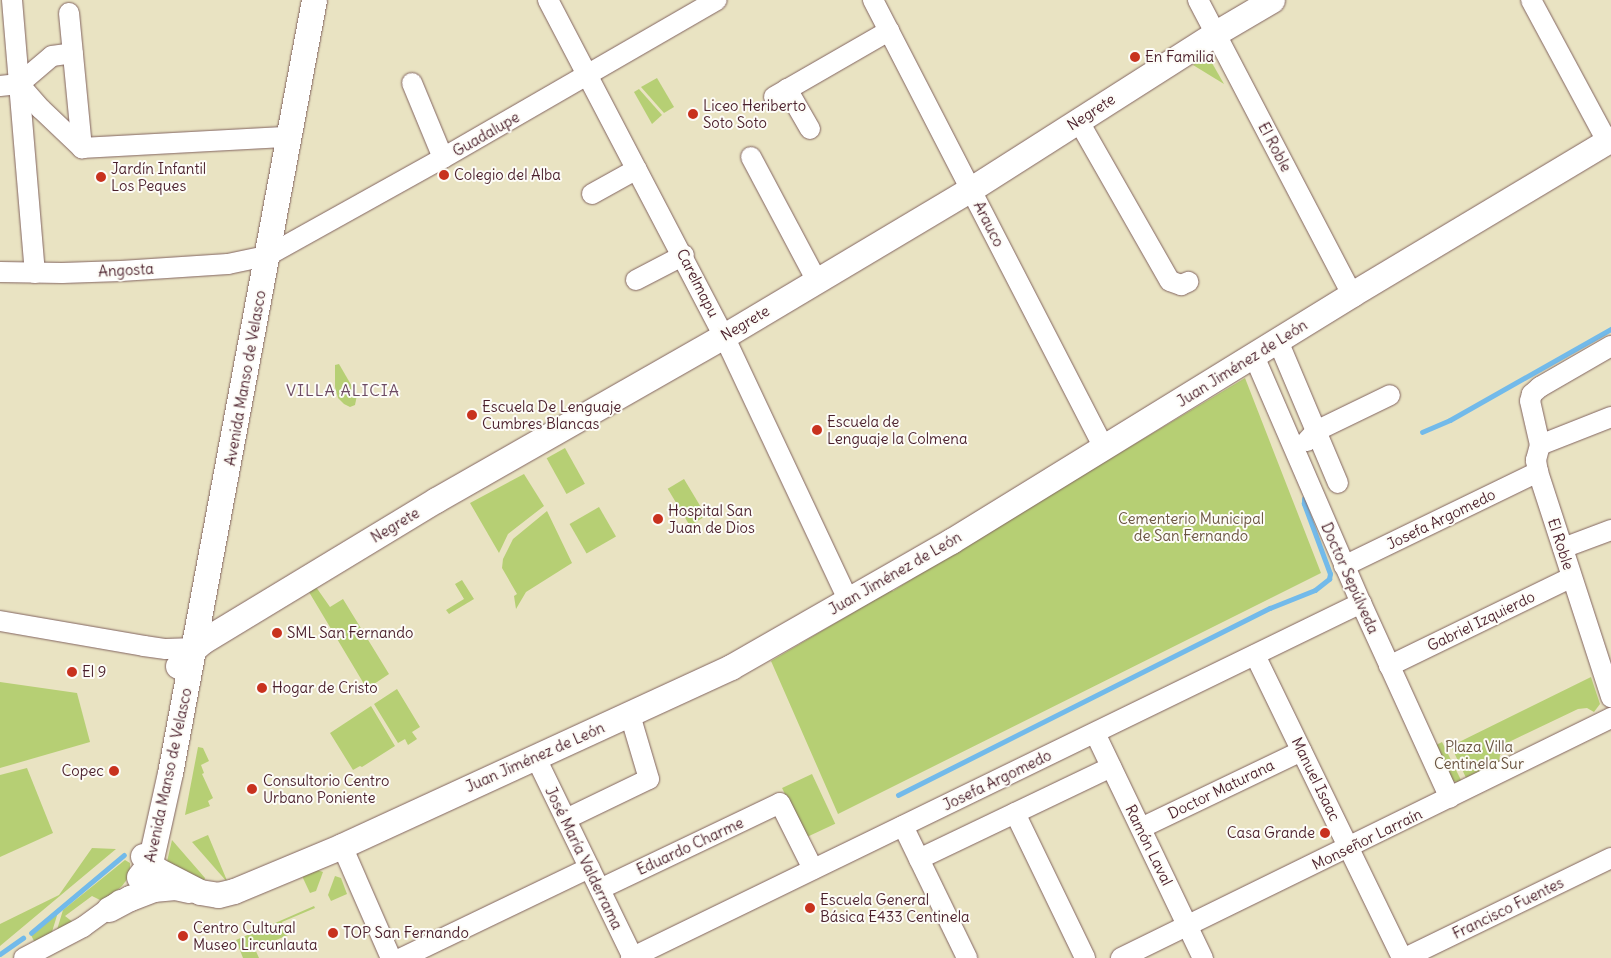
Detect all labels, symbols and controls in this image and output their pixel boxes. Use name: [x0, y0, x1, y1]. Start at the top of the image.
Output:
place label: En Familia: [1145, 48, 1214, 66]
marker: En Familia: [1129, 51, 1141, 63]
street label: Negrete: [1064, 90, 1118, 134]
place label: Liceo Heriberto Soto Soto: [703, 96, 806, 131]
street label: Guadalupe: [449, 108, 523, 160]
marker: Liceo Heriberto Soto Soto: [687, 108, 699, 120]
street label: El Roble: [1255, 119, 1295, 175]
place label: Jardín Infantil Los Peques: [111, 159, 206, 194]
place label: Colegio del Alba: [454, 166, 561, 184]
marker: Colegio del Alba: [438, 169, 450, 181]
marker: Jardín Infantil Los Peques: [95, 171, 107, 183]
street label: Arauco: [970, 198, 1008, 250]
street label: Carelmapu: [673, 246, 723, 320]
street label: Angosta: [98, 260, 154, 280]
street label: Avenida Manso de Velasco: [221, 289, 269, 467]
street label: Negrete: [717, 302, 773, 344]
street label: Juan Jiménez de León: [1173, 316, 1311, 410]
district label: VILLA ALICIA: [285, 380, 401, 400]
place label: Escuela De Lenguaje Cumbres Blancas: [482, 397, 621, 432]
marker: Escuela De Lenguaje Cumbres Blancas: [466, 409, 478, 421]
place label: Escuela de Lenguaje la Colmena: [827, 412, 968, 447]
marker: Escuela de Lenguaje la Colmena: [811, 424, 823, 436]
street label: Josefa Argomedo: [1384, 485, 1498, 553]
place label: Hospital San Juan de Dios: [668, 501, 755, 536]
street label: Negrete: [367, 504, 423, 546]
park label: Cementerio Municipal de San Fernando: [1118, 509, 1264, 544]
marker: Hospital San Juan de Dios: [652, 513, 664, 525]
street label: El Roble: [1544, 516, 1578, 572]
street label: Doctor Sepúlveda: [1317, 520, 1383, 636]
street label: Juan Jiménez de León: [825, 528, 965, 618]
street label: Gabriel Izquierdo: [1424, 587, 1538, 655]
place label: SML San Fernando: [287, 624, 413, 642]
marker: SML San Fernando: [271, 627, 283, 639]
place label: El 9: [82, 663, 106, 681]
marker: El 9: [66, 666, 78, 678]
place label: Hogar de Cristo: [272, 679, 378, 697]
marker: Hogar de Cristo: [256, 682, 268, 694]
street label: Avenida Manso de Velasco: [141, 686, 195, 864]
street label: Juan Jiménez de León: [463, 718, 607, 796]
street label: Manuel Isaac: [1288, 734, 1344, 824]
park label: Plaza Villa Centinela Sur: [1434, 737, 1524, 772]
street label: Josefa Argomedo: [940, 746, 1054, 814]
street label: Doctor Maturana: [1165, 755, 1277, 823]
place label: Copec: [62, 762, 104, 780]
marker: Copec: [108, 765, 120, 777]
place label: Consultorio Centro Urbano Poniente: [263, 771, 389, 806]
marker: Consultorio Centro Urbano Poniente: [245, 782, 259, 796]
street label: José María Valderrama: [542, 784, 626, 932]
street label: Ramón Laval: [1122, 802, 1176, 888]
street label: Monseñor Larraín: [1309, 805, 1425, 873]
street label: Eduardo Charme: [634, 813, 746, 879]
place label: Casa Grande: [1227, 824, 1315, 842]
marker: Casa Grande: [1319, 827, 1331, 839]
street label: Francisco Fuentes: [1449, 873, 1567, 943]
place label: Escuela General Básica E433 Centinela: [820, 890, 970, 925]
marker: Escuela General Básica E433 Centinela: [804, 902, 816, 914]
place label: Centro Cultural Museo Lircunlauta: [193, 918, 318, 953]
place label: TOP San Fernando: [343, 924, 469, 942]
marker: TOP San Fernando: [327, 927, 339, 939]
marker: Centro Cultural Museo Lircunlauta: [177, 930, 189, 942]

